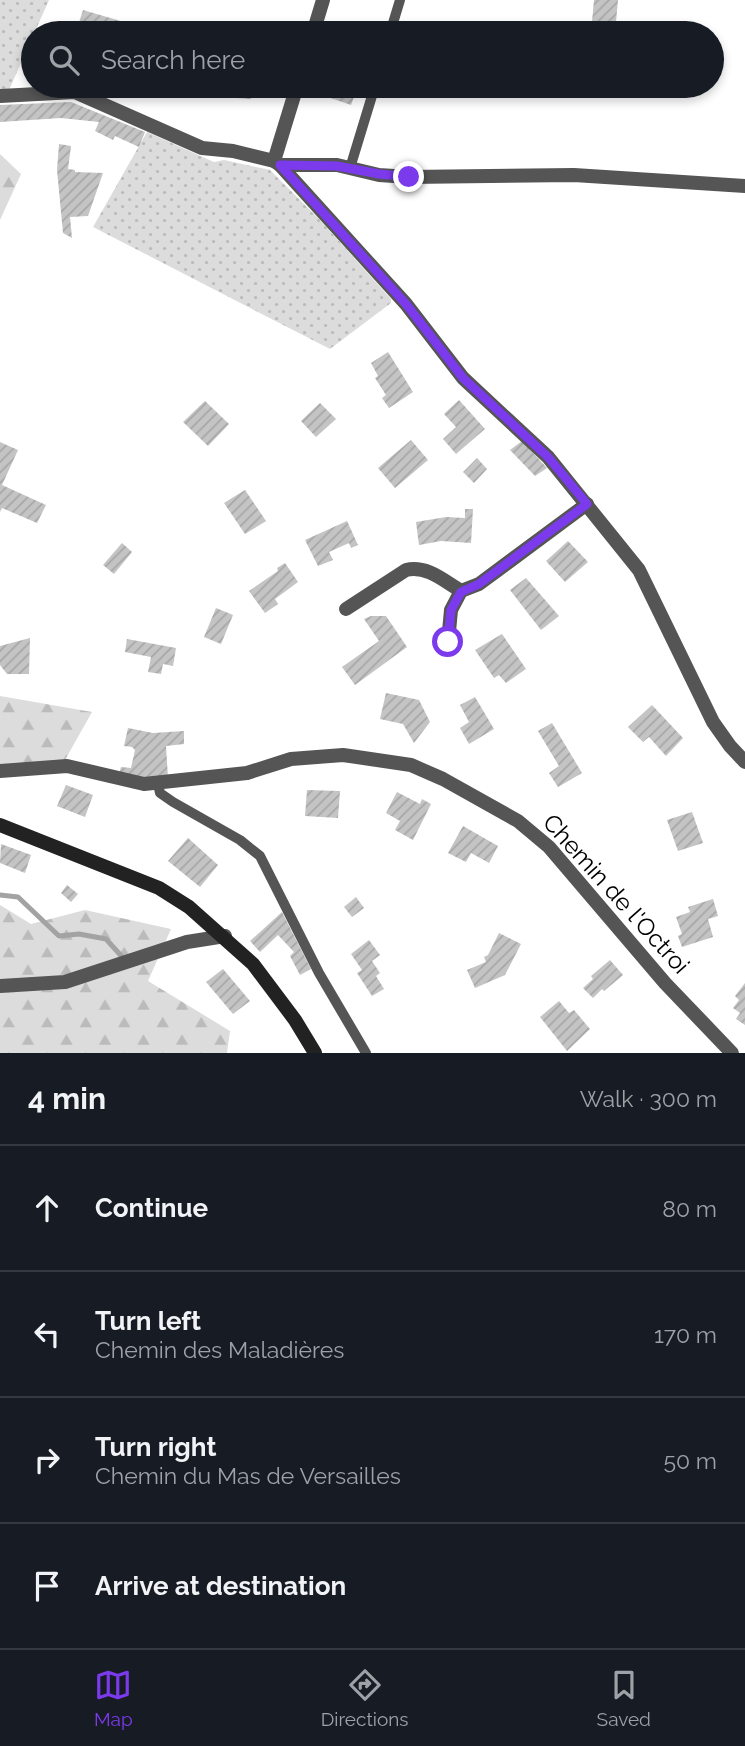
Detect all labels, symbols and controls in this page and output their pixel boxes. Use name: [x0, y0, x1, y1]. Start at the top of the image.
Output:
search box: [21, 21, 724, 98]
icon: search: [45, 41, 83, 79]
text: Search here: [101, 45, 245, 75]
route end: [393, 161, 424, 192]
route start: [432, 626, 463, 657]
street label: Chemin de l'Octroi: [537, 808, 696, 979]
text: 4 min: [28, 1081, 106, 1116]
text: Walk · 300 m: [580, 1085, 717, 1112]
icon: ahead: [28, 1189, 66, 1227]
text: Continue: [95, 1193, 208, 1223]
text: 80 m: [662, 1195, 717, 1222]
text: Turn left: [95, 1306, 201, 1336]
icon: left: [28, 1315, 66, 1353]
text: 170 m: [654, 1321, 717, 1348]
text: Chemin des Maladières: [95, 1336, 344, 1363]
text: Turn right: [95, 1432, 216, 1462]
icon: right: [28, 1441, 66, 1479]
text: 50 m: [663, 1447, 717, 1474]
text: Chemin du Mas de Versailles: [95, 1462, 401, 1489]
icon: arrive: [28, 1567, 66, 1605]
text: Arrive at destination: [95, 1571, 346, 1601]
tab: Map: [94, 1666, 133, 1730]
tab: Directions: [321, 1666, 409, 1730]
tab: Saved: [597, 1666, 651, 1730]

